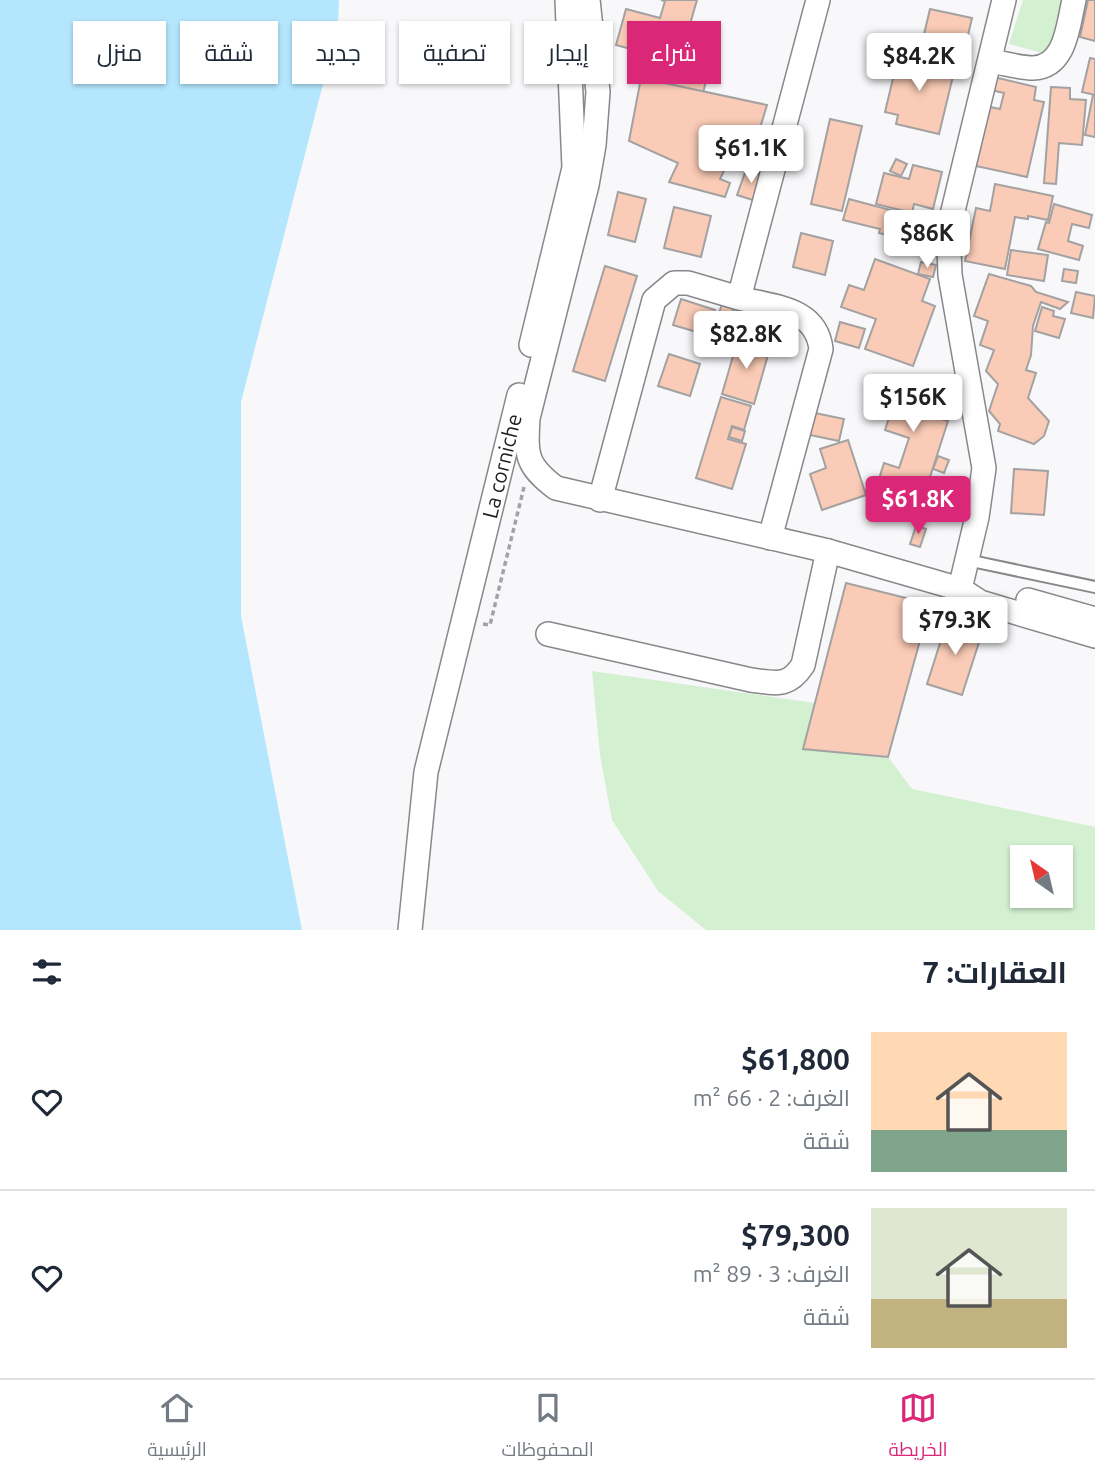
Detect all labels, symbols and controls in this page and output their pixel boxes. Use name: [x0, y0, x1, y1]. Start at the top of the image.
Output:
chip: منزل: [73, 21, 166, 84]
chip: شقة: [180, 21, 278, 84]
chip: جديد: [292, 21, 385, 84]
chip: تصفية: [399, 21, 510, 84]
chip: إيجار: [524, 21, 613, 84]
chip: شراء: [627, 21, 721, 84]
pin: $84.2K: [862, 34, 976, 93]
text: $84.2K: [883, 43, 955, 68]
pin: $61.1K: [694, 125, 808, 185]
text: $61.1K: [715, 135, 787, 160]
pin: $86K: [886, 210, 968, 270]
text: $86K: [900, 220, 954, 245]
pin: $82.8K: [689, 312, 803, 371]
text: $82.8K: [710, 321, 782, 346]
pin: $156K: [864, 374, 962, 434]
text: $156K: [879, 384, 947, 409]
street label: La corniche: [477, 411, 526, 521]
pin: $61.8K: [861, 476, 975, 536]
text: $61.8K: [882, 486, 954, 511]
pin: $79.3K: [898, 598, 1012, 657]
text: $79.3K: [919, 607, 991, 632]
north arrow: [1010, 845, 1073, 908]
map controls: [1010, 845, 1073, 908]
icon: filters: [28, 953, 66, 991]
text: العقارات: 7: [922, 955, 1067, 989]
text: $61,800: [741, 1042, 850, 1076]
icon: home: [927, 1060, 1011, 1144]
icon: heart: [28, 1083, 66, 1121]
text: الغرف: 2 · 66 m²: [693, 1085, 850, 1110]
text: شقة: [803, 1128, 850, 1153]
text: $79,300: [741, 1218, 850, 1252]
icon: home: [927, 1236, 1011, 1320]
icon: heart: [28, 1259, 66, 1297]
text: الغرف: 3 · 89 m²: [693, 1261, 850, 1286]
text: شقة: [803, 1304, 850, 1329]
tab: الرئيسية: [147, 1389, 207, 1467]
tab: المحفوظات: [501, 1389, 594, 1467]
tab: الخريطة: [888, 1389, 948, 1467]

